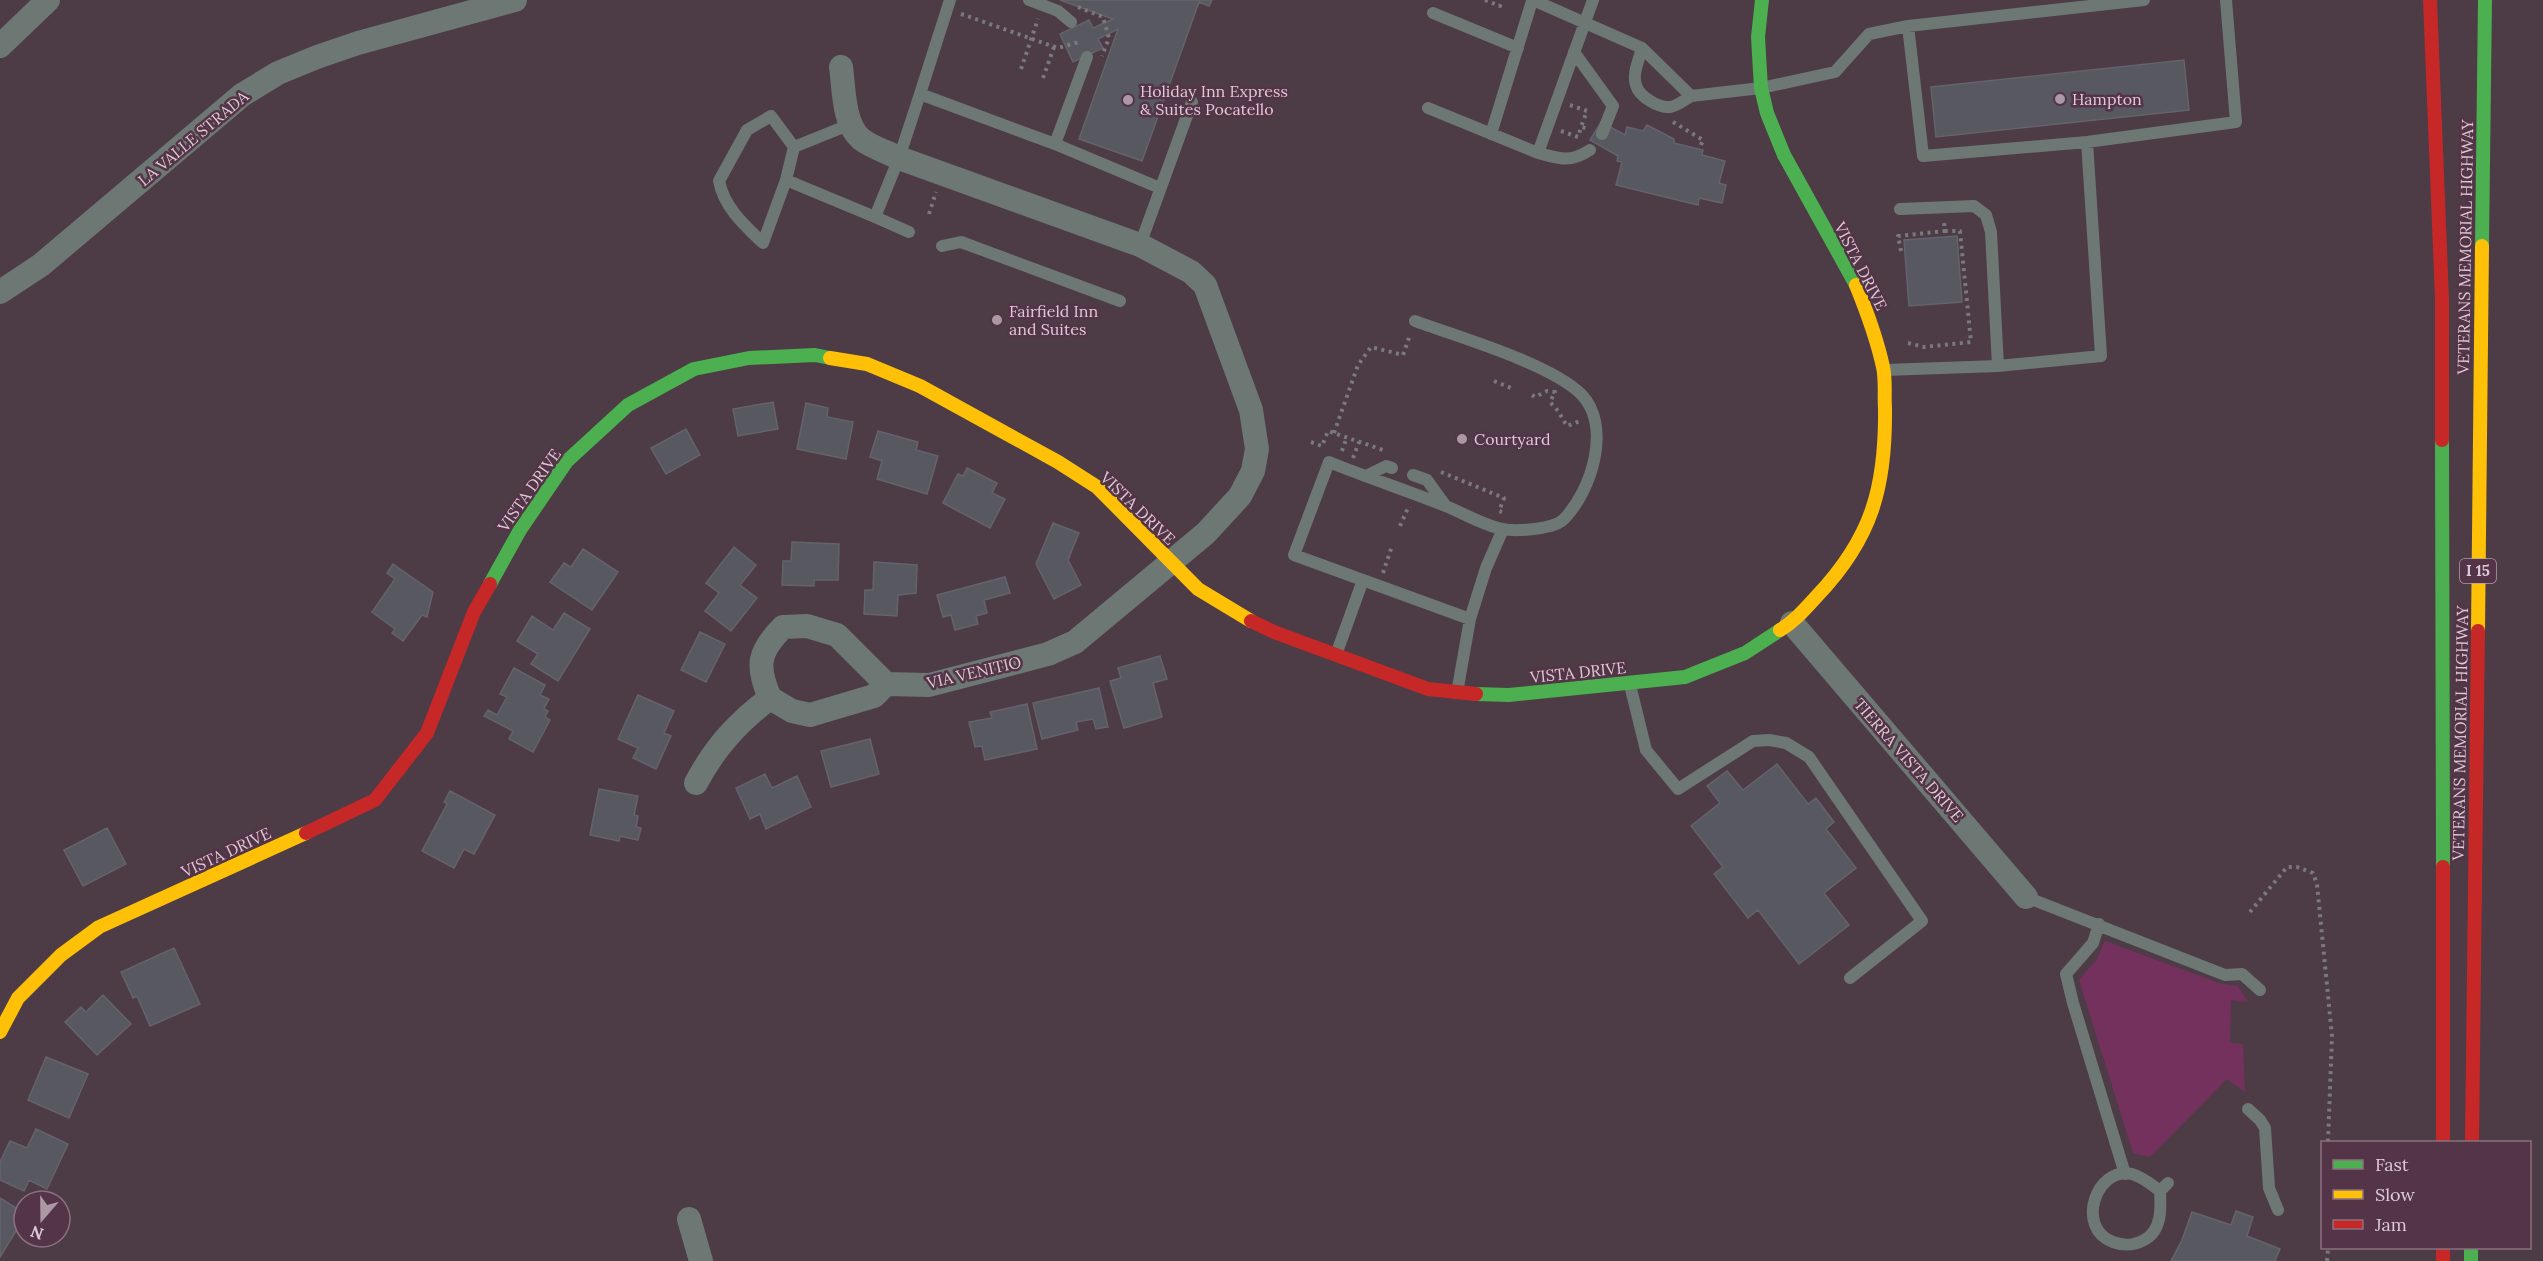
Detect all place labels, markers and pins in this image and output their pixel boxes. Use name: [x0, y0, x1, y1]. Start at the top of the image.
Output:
place label: Holiday Inn Express & Suites Pocatello: [1140, 81, 1288, 119]
place label: Hampton: [2072, 89, 2142, 109]
marker: Hampton: [2053, 92, 2067, 106]
marker: Holiday Inn Express & Suites Pocatello: [1121, 93, 1135, 107]
place label: Fairfield Inn and Suites: [1009, 301, 1099, 339]
marker: Fairfield Inn and Suites: [990, 313, 1004, 327]
place label: Courtyard: [1474, 429, 1551, 449]
marker: Courtyard: [1455, 432, 1469, 446]

